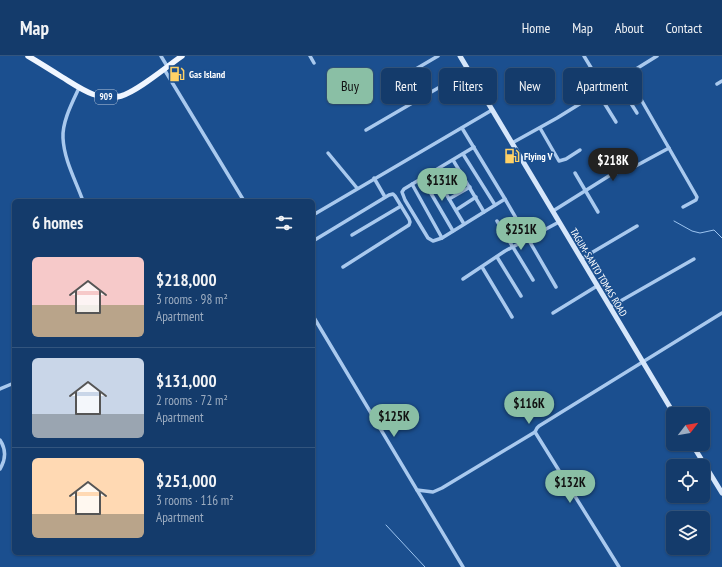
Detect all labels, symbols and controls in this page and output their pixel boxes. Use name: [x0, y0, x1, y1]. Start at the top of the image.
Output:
text: Map: [20, 16, 49, 40]
text: Home: [522, 19, 550, 37]
text: Map: [572, 19, 593, 37]
text: About: [615, 19, 644, 37]
text: Contact: [666, 19, 702, 37]
fuel station icon: Gas Island: [168, 65, 186, 83]
place label: Gas Island: [189, 68, 226, 81]
chip: Buy: [327, 68, 373, 104]
chip: Rent: [381, 68, 431, 104]
chip: Filters: [439, 68, 497, 104]
chip: New: [505, 68, 555, 104]
chip: Apartment: [563, 68, 642, 104]
road number: 909: [95, 90, 117, 104]
fuel station icon: Flying V: [503, 147, 521, 165]
pin: $218K: [585, 148, 641, 182]
place label: Flying V: [524, 150, 554, 163]
text: $218K: [597, 152, 629, 169]
pin: $131K: [414, 168, 470, 202]
text: $131K: [426, 172, 458, 189]
text: 6 homes: [32, 212, 83, 234]
icon: filters: [273, 212, 295, 234]
pin: $251K: [493, 217, 549, 251]
text: $251K: [505, 221, 537, 238]
street label: TAGUM-SANTO TOMAS ROAD: [567, 226, 630, 319]
text: $218,000: [156, 269, 217, 291]
icon: home: [64, 273, 112, 321]
text: 3 rooms · 98 m²: [156, 291, 228, 308]
text: Apartment: [156, 308, 204, 325]
text: $131,000: [156, 370, 217, 392]
icon: home: [64, 374, 112, 422]
pin: $116K: [501, 391, 557, 425]
text: 2 rooms · 72 m²: [156, 392, 228, 409]
text: $116K: [513, 395, 545, 412]
pin: $125K: [366, 404, 422, 438]
north arrow: [666, 407, 710, 451]
map controls: [666, 407, 710, 555]
text: $125K: [378, 408, 410, 425]
text: Apartment: [156, 409, 204, 426]
button: locate: [666, 459, 710, 503]
text: $251,000: [156, 470, 217, 492]
pin: $132K: [542, 470, 598, 504]
icon: home: [64, 474, 112, 522]
text: $132K: [554, 474, 586, 491]
text: 3 rooms · 116 m²: [156, 492, 234, 509]
text: Apartment: [156, 509, 204, 526]
button: layers: [666, 511, 710, 555]

